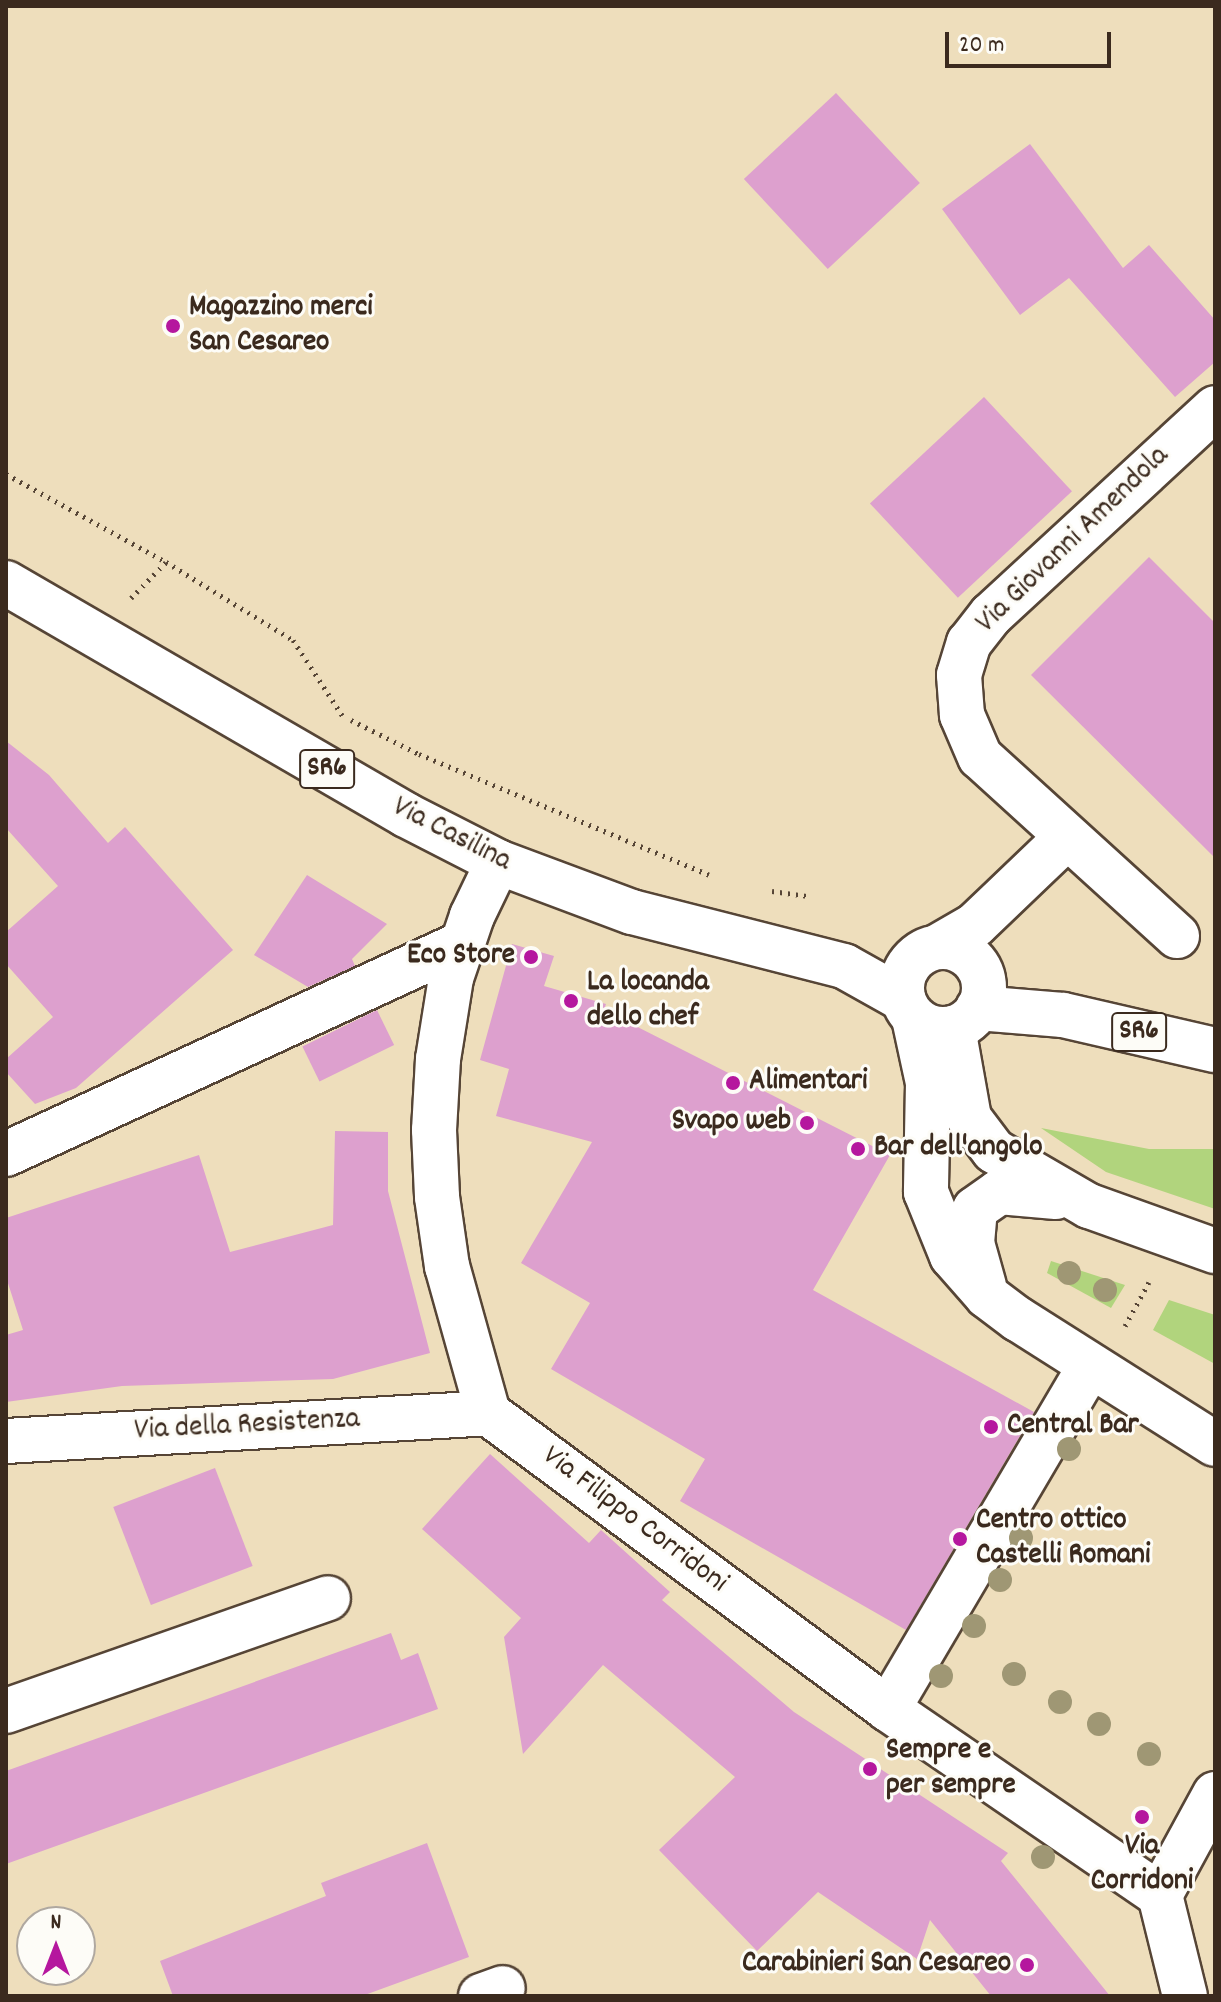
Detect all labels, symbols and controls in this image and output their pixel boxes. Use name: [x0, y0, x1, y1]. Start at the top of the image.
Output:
scale bar: [949, 16, 1115, 66]
text: 20 m: [959, 29, 1005, 63]
place label: Magazzino merci San Cesareo: [189, 291, 373, 362]
marker: Magazzino merci San Cesareo: [164, 317, 182, 335]
street label: Via Giovanni Amendola: [970, 440, 1178, 642]
road number: SR6: [299, 745, 355, 793]
street label: Via Casilina: [386, 791, 516, 881]
place label: Eco Store: [407, 939, 515, 975]
marker: Eco Store: [522, 948, 540, 966]
place label: La locanda dello chef: [587, 966, 709, 1036]
marker: La locanda dello chef: [562, 992, 580, 1010]
road number: SR6: [1111, 1008, 1167, 1056]
place label: Alimentari: [749, 1065, 867, 1101]
marker: Alimentari: [724, 1074, 742, 1092]
place label: Svapo web: [672, 1105, 791, 1141]
marker: Svapo web: [798, 1114, 816, 1132]
place label: Bar dell'angolo: [874, 1131, 1043, 1167]
marker: Bar dell'angolo: [849, 1140, 867, 1158]
street label: Via della Resistenza: [133, 1403, 361, 1451]
place label: Central Bar: [1007, 1409, 1139, 1445]
marker: Central Bar: [982, 1418, 1000, 1436]
street label: Via Filippo Corridoni: [534, 1440, 734, 1602]
place label: Centro ottico Castelli Romani: [976, 1504, 1150, 1574]
marker: Centro ottico Castelli Romani: [951, 1530, 969, 1548]
place label: Sempre e per sempre: [886, 1734, 1016, 1804]
marker: Sempre e per sempre: [861, 1760, 879, 1778]
marker: Via Corridoni: [1133, 1808, 1151, 1826]
place label: Via Corridoni: [1091, 1830, 1193, 1900]
north arrow: [16, 1906, 96, 1986]
text: N: [51, 1908, 61, 1939]
place label: Carabinieri San Cesareo: [742, 1947, 1011, 1983]
marker: Carabinieri San Cesareo: [1018, 1956, 1036, 1974]

